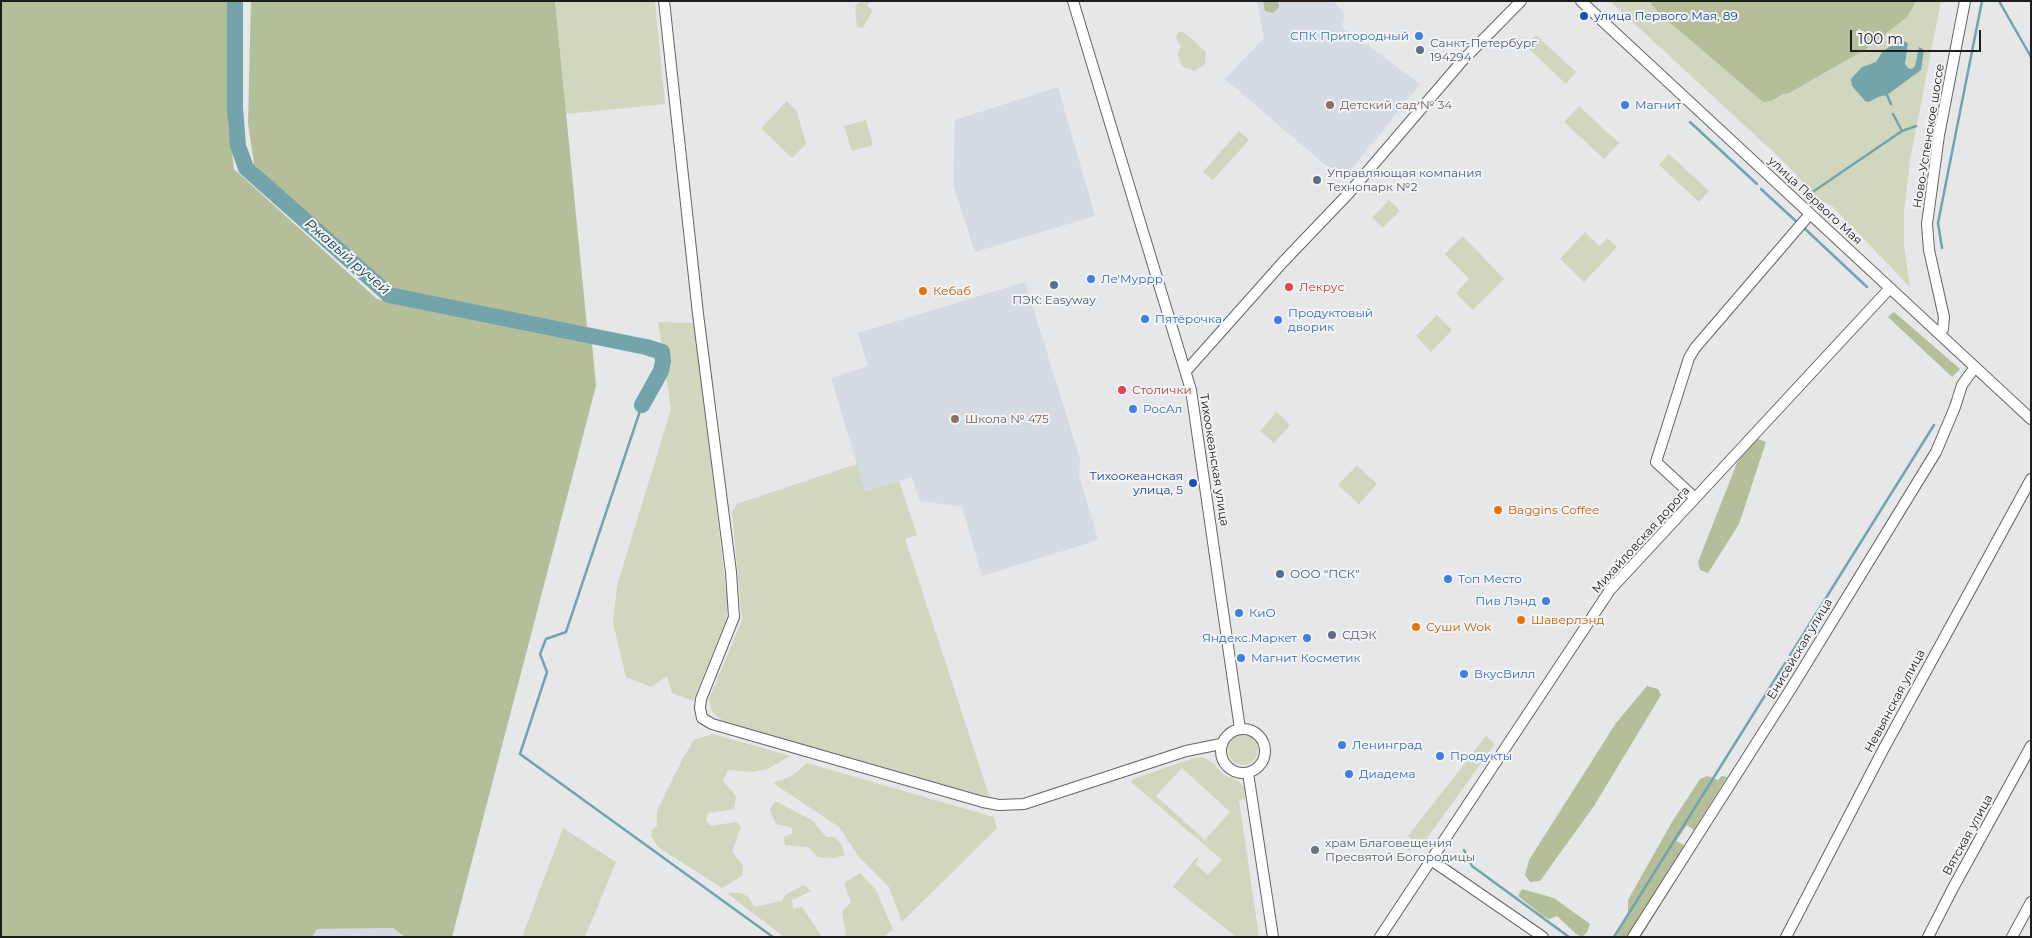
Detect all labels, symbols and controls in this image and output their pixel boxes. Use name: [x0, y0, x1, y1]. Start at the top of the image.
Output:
place label: улица Первого Мая, 89: [1594, 9, 1738, 23]
marker: улица Первого Мая, 89: [1578, 10, 1590, 22]
scale bar: [1852, 20, 1983, 52]
place label: СПК Пригородный: [1290, 29, 1409, 43]
text: 100 m: [1858, 29, 1903, 48]
marker: СПК Пригородный: [1413, 30, 1425, 42]
place label: Санкт-Петербург 194294: [1430, 36, 1537, 64]
marker: Санкт-Петербург 194294: [1414, 44, 1426, 56]
street label: Ново-Успенское шоссе: [1910, 63, 1948, 209]
place label: Детский сад № 34: [1340, 98, 1452, 112]
place label: Магнит: [1635, 98, 1681, 112]
marker: Детский сад № 34: [1324, 99, 1336, 111]
marker: Магнит: [1619, 99, 1631, 111]
street label: улица Первого Мая: [1765, 154, 1865, 248]
place label: Управляющая компания Технопарк №2: [1327, 166, 1482, 194]
marker: Управляющая компания Технопарк №2: [1311, 174, 1323, 186]
water label: Ржавый ручей: [301, 215, 393, 299]
place label: Ле'Муррр: [1101, 272, 1163, 286]
marker: Ле'Муррр: [1085, 273, 1097, 285]
marker: ПЭК: Easyway: [1048, 279, 1060, 291]
place label: Лекрус: [1299, 280, 1344, 294]
marker: Лекрус: [1283, 281, 1295, 293]
place label: Кебаб: [933, 284, 971, 298]
marker: Кебаб: [917, 285, 929, 297]
place label: ПЭК: Easyway: [1012, 293, 1096, 307]
place label: Продуктовый дворик: [1288, 306, 1373, 334]
place label: Пятёрочка: [1155, 312, 1222, 326]
marker: Пятёрочка: [1139, 313, 1151, 325]
marker: Продуктовый дворик: [1272, 314, 1284, 326]
place label: Столички: [1132, 383, 1192, 397]
marker: Столички: [1116, 384, 1128, 396]
street label: Тихоокеанская улица: [1196, 393, 1232, 527]
place label: РосАл: [1143, 402, 1182, 416]
marker: РосАл: [1127, 403, 1139, 415]
place label: Школа № 475: [965, 412, 1049, 426]
marker: Школа № 475: [949, 413, 961, 425]
place label: Тихоокеанская улица, 5: [1090, 469, 1183, 497]
marker: Тихоокеанская улица, 5: [1187, 477, 1199, 489]
street label: Михайловская дорога: [1589, 484, 1693, 596]
place label: Baggins Coffee: [1508, 503, 1599, 517]
marker: Baggins Coffee: [1492, 504, 1504, 516]
place label: ООО "ПСК": [1290, 567, 1360, 581]
marker: ООО "ПСК": [1274, 568, 1286, 580]
place label: Топ Место: [1458, 572, 1522, 586]
marker: Топ Место: [1442, 573, 1454, 585]
place label: Пив Лэнд: [1475, 594, 1536, 608]
marker: Пив Лэнд: [1540, 595, 1552, 607]
street label: Енисейская улица: [1764, 596, 1836, 702]
place label: КиО: [1249, 606, 1276, 620]
marker: КиО: [1233, 607, 1245, 619]
place label: Шаверлэнд: [1531, 613, 1604, 627]
marker: Шаверлэнд: [1515, 614, 1527, 626]
place label: Суши Wok: [1426, 620, 1491, 634]
marker: Суши Wok: [1410, 621, 1422, 633]
place label: СДЭК: [1342, 628, 1377, 642]
marker: СДЭК: [1326, 629, 1338, 641]
place label: Яндекс.Маркет: [1202, 631, 1297, 645]
marker: Яндекс.Маркет: [1301, 632, 1313, 644]
street label: Невьянская улица: [1862, 647, 1928, 755]
place label: Магнит Косметик: [1251, 651, 1360, 665]
marker: Магнит Косметик: [1235, 652, 1247, 664]
place label: ВкусВилл: [1474, 667, 1535, 681]
marker: ВкусВилл: [1458, 668, 1470, 680]
place label: Ленинград: [1352, 738, 1422, 752]
marker: Ленинград: [1336, 739, 1348, 751]
place label: Продукты: [1450, 749, 1512, 763]
marker: Продукты: [1434, 750, 1446, 762]
place label: Диадема: [1359, 767, 1415, 781]
marker: Диадема: [1343, 768, 1355, 780]
street label: Вятская улица: [1940, 792, 1996, 878]
place label: храм Благовещения Пресвятой Богородицы: [1325, 836, 1475, 864]
marker: храм Благовещения Пресвятой Богородицы: [1309, 844, 1321, 856]

